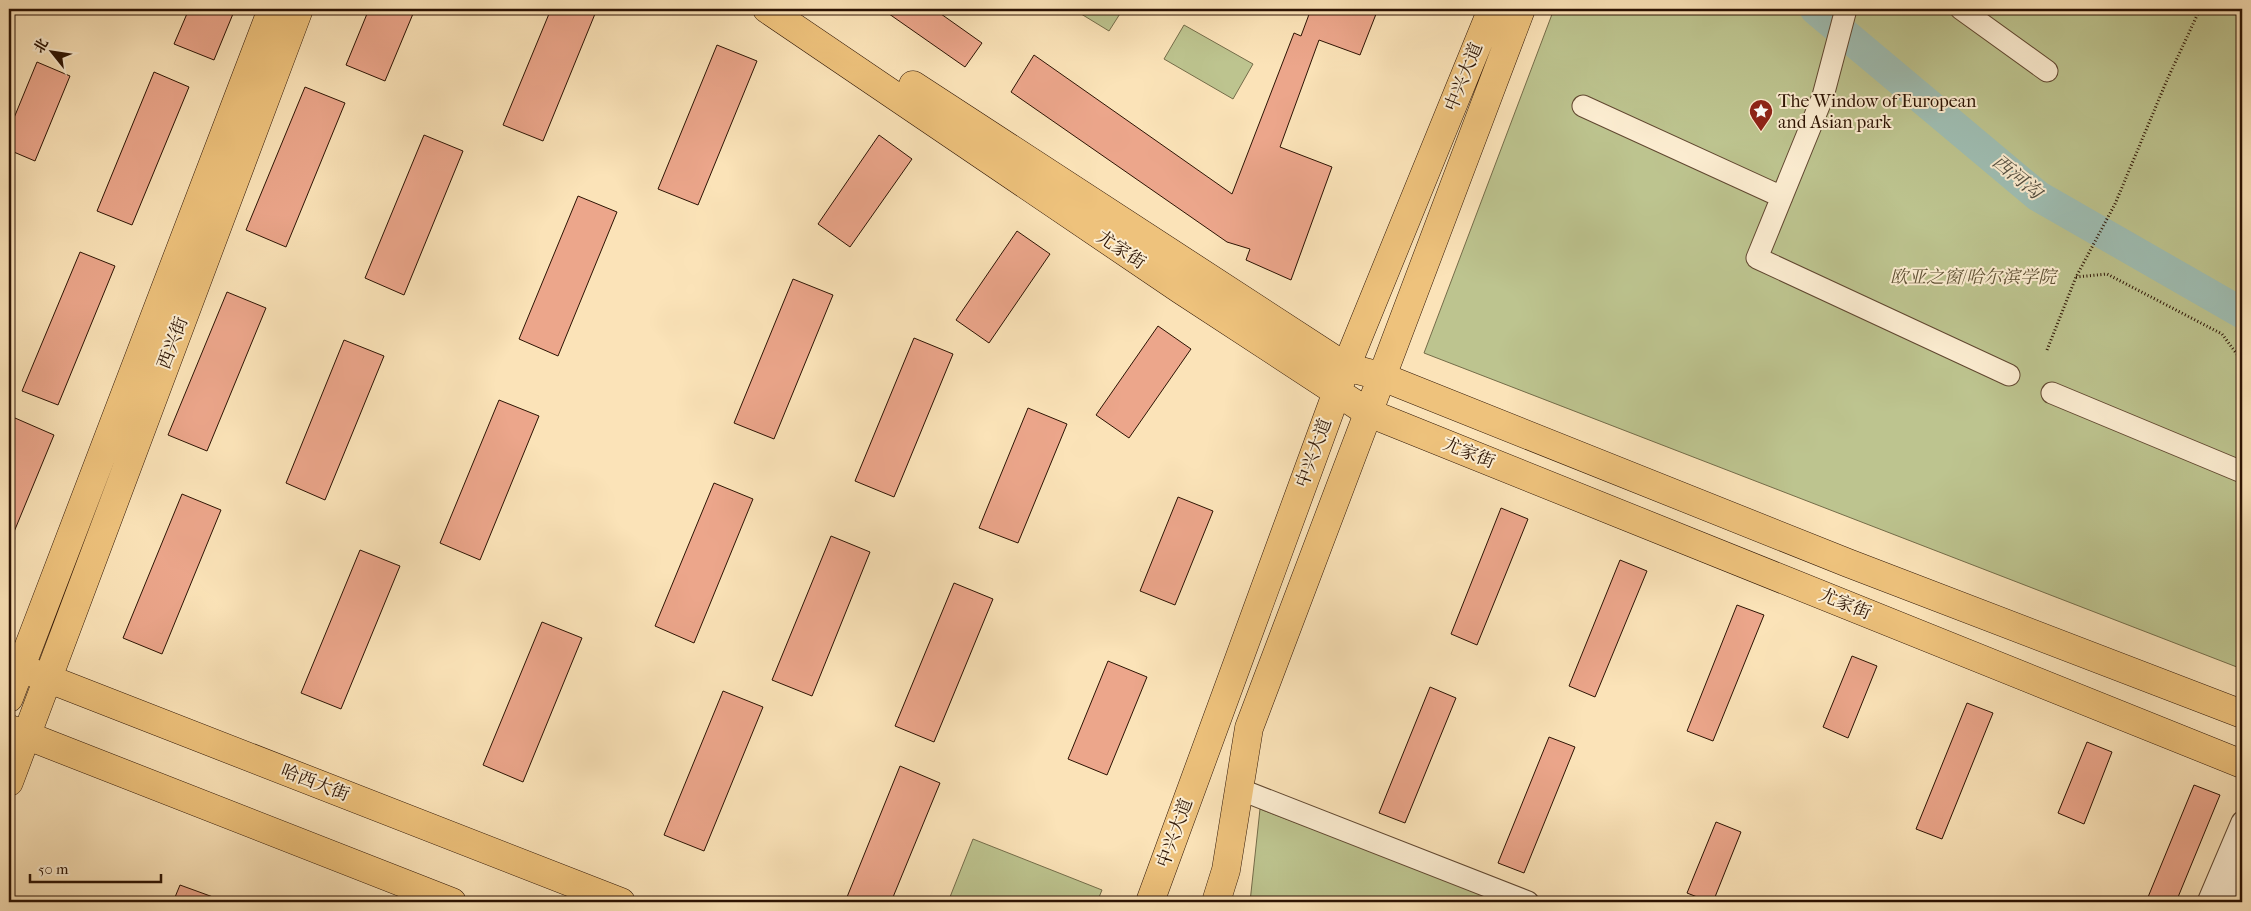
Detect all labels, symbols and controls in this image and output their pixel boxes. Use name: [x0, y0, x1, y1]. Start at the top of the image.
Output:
north arrow: [28, 28, 78, 78]
text: 北: [30, 35, 52, 56]
street label: 中兴大道: [1441, 40, 1487, 114]
place label: The Window of European and Asian park: [1778, 91, 1977, 133]
place icon: The Window of European and Asian park: [1748, 98, 1774, 132]
water label: 西河沟: [1988, 151, 2048, 205]
street label: 尤家街: [1093, 226, 1149, 274]
park label: 欧亚之窗/哈尔滨学院: [1890, 267, 2059, 288]
street label: 西兴街: [154, 314, 192, 372]
street label: 中兴大道: [1292, 416, 1336, 490]
street label: 尤家街: [1440, 433, 1498, 473]
street label: 尤家街: [1816, 584, 1874, 624]
street label: 哈西大街: [278, 760, 352, 806]
street label: 中兴大道: [1153, 796, 1197, 870]
scale bar: [30, 851, 161, 883]
text: 50 m: [38, 860, 69, 878]

